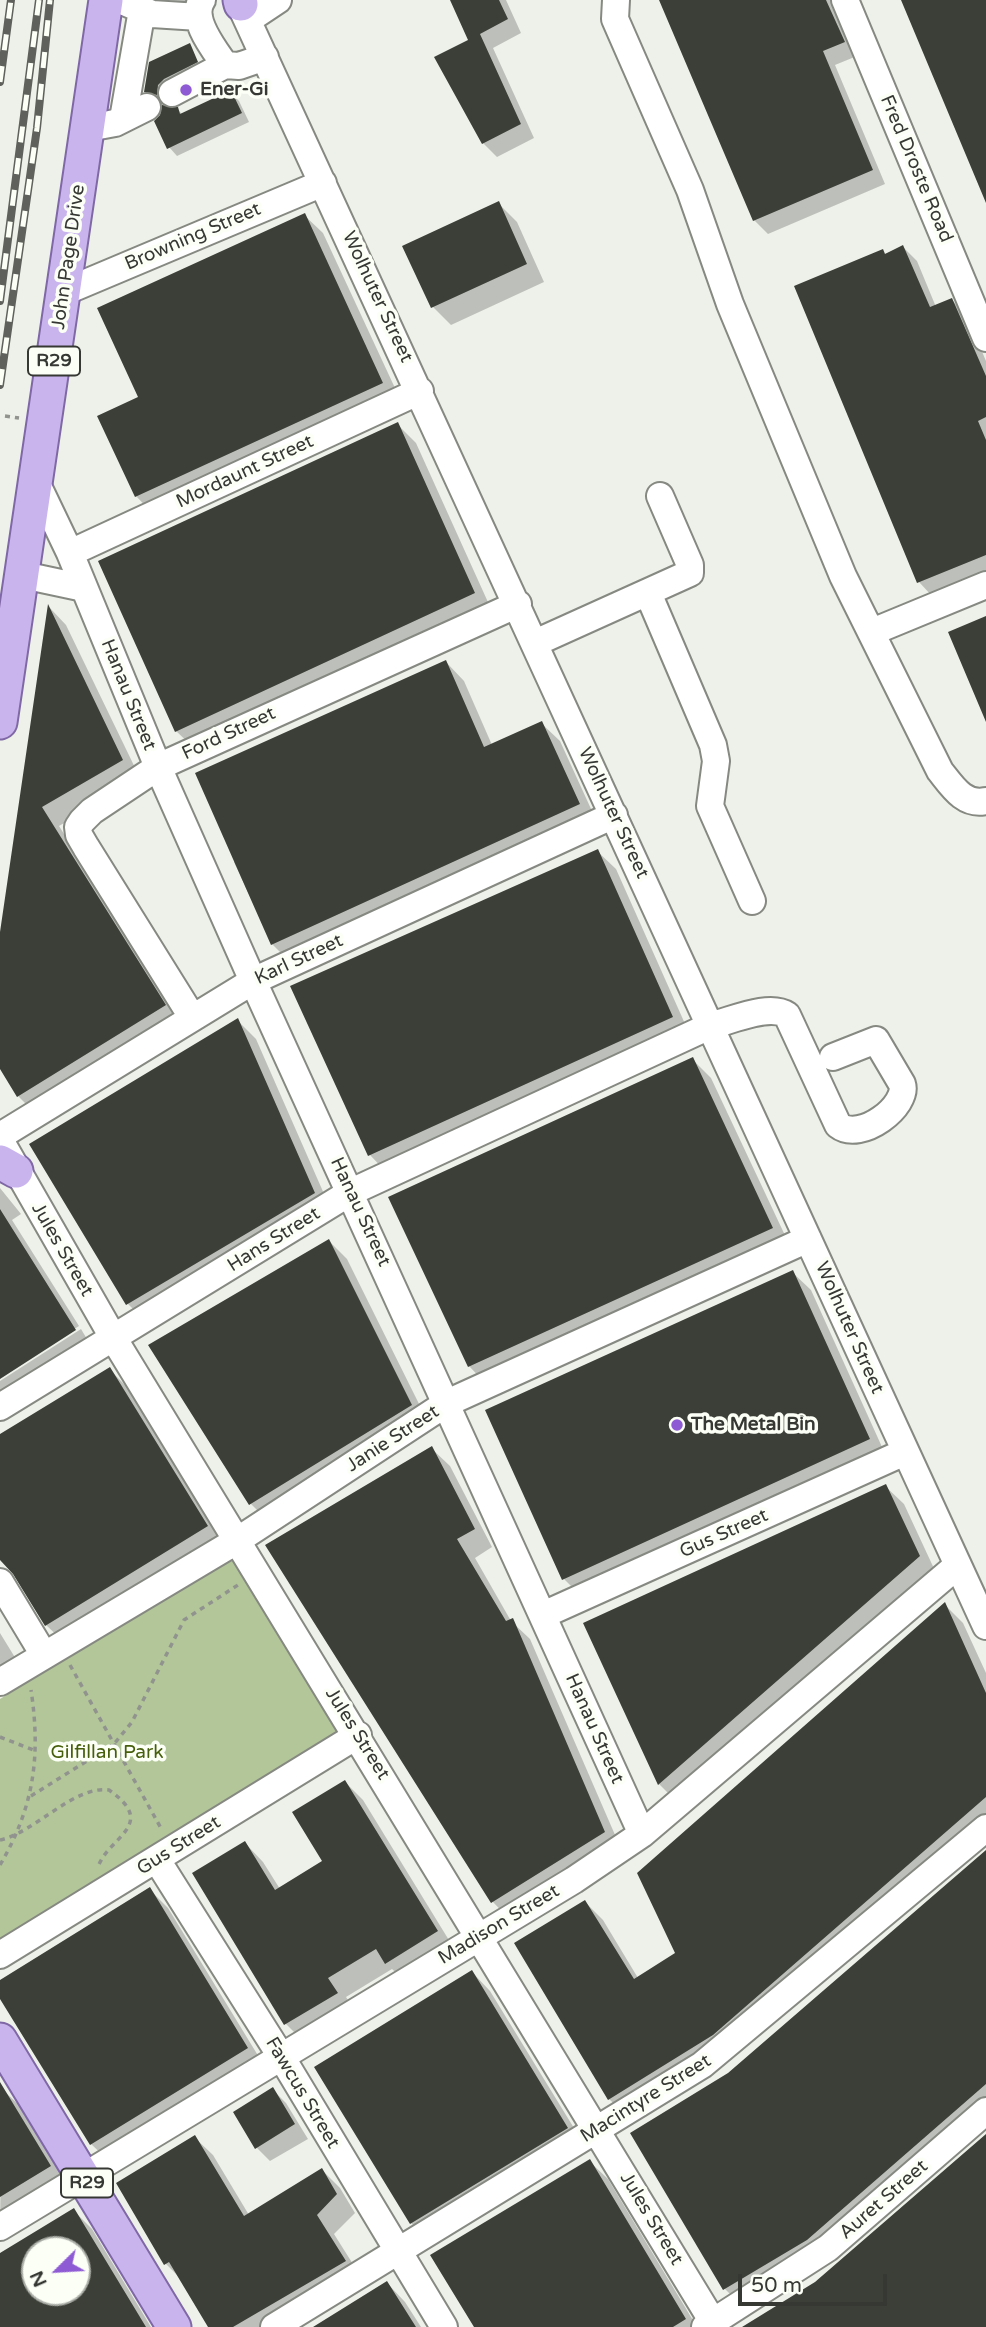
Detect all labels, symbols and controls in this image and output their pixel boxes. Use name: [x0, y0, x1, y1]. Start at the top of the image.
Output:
place label: Ener-Gi: [200, 79, 268, 101]
marker: Ener-Gi: [178, 82, 194, 98]
street label: Fred Droste Road: [875, 92, 957, 246]
street label: John Page Drive: [48, 183, 90, 331]
street label: Browning Street: [122, 198, 264, 276]
street label: Wolhuter Street: [337, 228, 417, 366]
road number: R29: [28, 346, 80, 376]
street label: Mordaunt Street: [173, 430, 317, 514]
street label: Hanau Street: [95, 636, 161, 754]
street label: Ford Street: [179, 702, 279, 766]
street label: Wolhuter Street: [573, 744, 653, 882]
street label: Karl Street: [251, 930, 347, 990]
street label: Hanau Street: [325, 1154, 395, 1270]
street label: Jules Street: [26, 1199, 98, 1301]
street label: Hans Street: [223, 1203, 325, 1277]
street label: Wolhuter Street: [810, 1258, 888, 1398]
street label: Janie Street: [342, 1401, 444, 1477]
place label: The Metal Bin: [691, 1414, 815, 1436]
marker: The Metal Bin: [669, 1417, 685, 1433]
street label: Gus Street: [676, 1504, 772, 1564]
street label: Hanau Street: [560, 1670, 628, 1788]
street label: Jules Street: [320, 1684, 394, 1784]
park label: Gilfillan Park: [50, 1742, 164, 1764]
street label: Gus Street: [133, 1811, 225, 1881]
street label: Madison Street: [434, 1880, 564, 1970]
street label: Fawcus Street: [260, 2033, 344, 2153]
street label: Macintyre Street: [577, 2050, 715, 2148]
street label: Auret Street: [835, 2155, 933, 2245]
road number: R29: [61, 2168, 113, 2197]
street label: Jules Street: [614, 2168, 688, 2270]
north arrow: [21, 2236, 91, 2306]
scale bar: [741, 2260, 890, 2304]
text: N: [25, 2267, 52, 2290]
text: 50 m: [751, 2273, 802, 2298]

